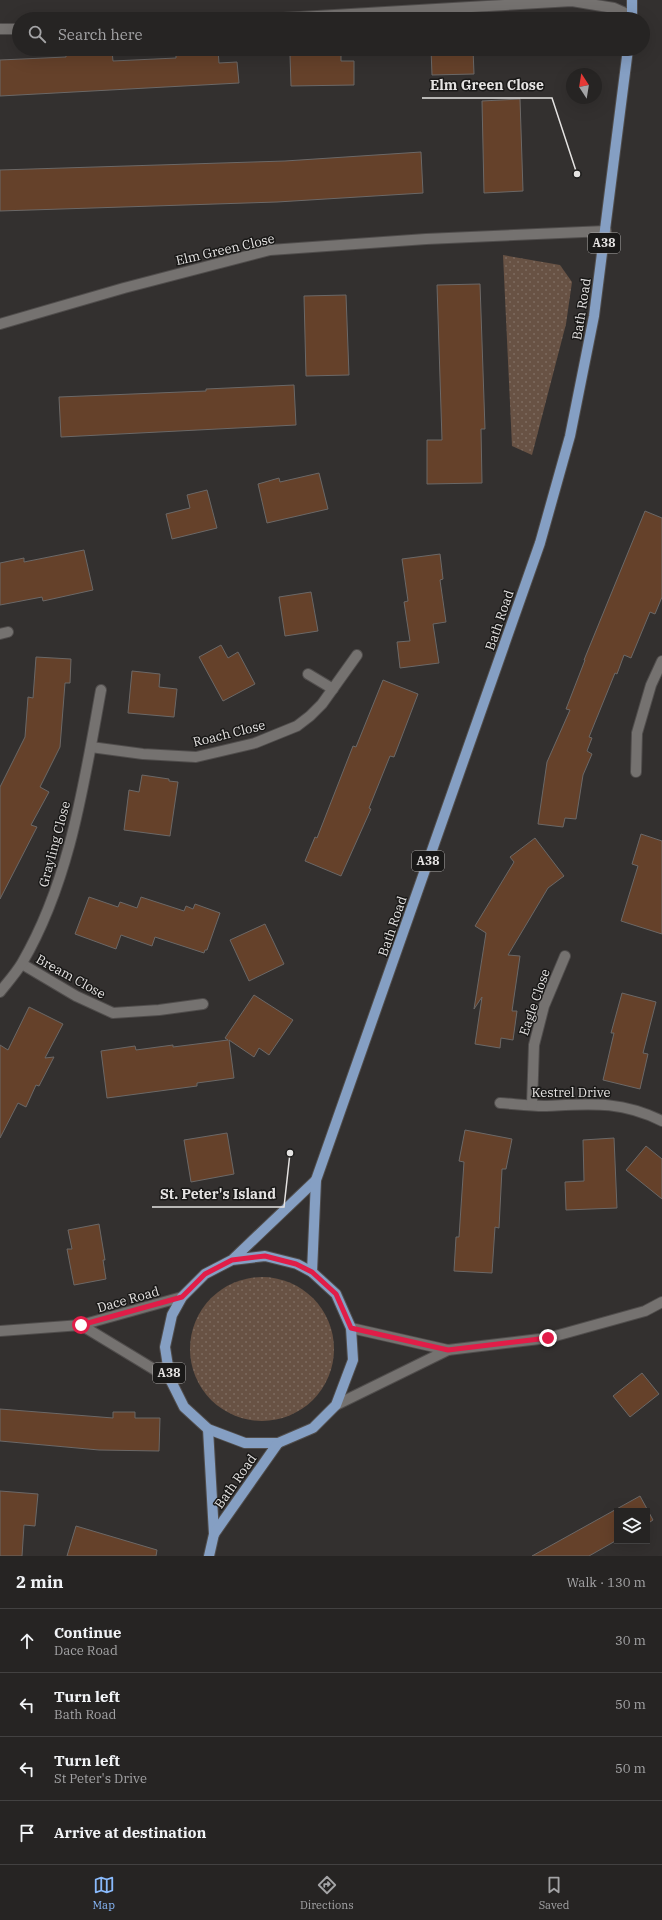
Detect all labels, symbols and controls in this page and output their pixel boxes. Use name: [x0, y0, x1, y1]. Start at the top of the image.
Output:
search box: [12, 12, 650, 56]
icon: search: [26, 23, 48, 45]
text: Search here: [58, 25, 143, 44]
north arrow: [566, 68, 602, 104]
callout: Elm Green Close: [422, 72, 552, 98]
text: Elm Green Close: [430, 76, 544, 94]
street label: Elm Green Close: [174, 230, 276, 269]
road number: A38: [588, 233, 620, 253]
street label: Bath Road: [568, 277, 595, 341]
street label: Bath Road: [481, 588, 518, 652]
street label: Roach Close: [191, 716, 267, 751]
street label: Grayling Close: [35, 799, 74, 889]
road number: A38: [412, 851, 444, 871]
street label: Bath Road: [374, 894, 411, 958]
street label: Bream Close: [33, 950, 109, 1003]
street label: Eagle Close: [515, 967, 554, 1038]
street label: Kestrel Drive: [531, 1084, 611, 1101]
callout: St. Peter's Island: [152, 1181, 284, 1207]
text: St. Peter's Island: [160, 1185, 276, 1203]
street label: Dace Road: [95, 1282, 161, 1316]
route start: [72, 1316, 90, 1334]
route end: [539, 1329, 557, 1347]
road number: A38: [153, 1363, 185, 1383]
street label: Bath Road: [211, 1451, 260, 1512]
map controls: [614, 1508, 650, 1544]
button: layers: [614, 1508, 650, 1544]
text: 2 min: [16, 1571, 64, 1593]
text: Walk · 130 m: [567, 1574, 646, 1591]
text: Continue: [54, 1623, 121, 1642]
icon: ahead: [16, 1630, 38, 1652]
text: 30 m: [615, 1632, 646, 1649]
text: Dace Road: [54, 1642, 118, 1659]
text: Turn left: [54, 1687, 120, 1706]
icon: left: [16, 1694, 38, 1716]
text: 50 m: [615, 1696, 646, 1713]
text: Bath Road: [54, 1706, 116, 1723]
text: Turn left: [54, 1751, 120, 1770]
icon: left: [16, 1758, 38, 1780]
text: 50 m: [615, 1760, 646, 1777]
text: St Peter's Drive: [54, 1770, 147, 1787]
icon: arrive: [16, 1822, 38, 1844]
text: Arrive at destination: [54, 1823, 206, 1842]
tab: Map: [93, 1874, 115, 1912]
tab: Directions: [300, 1874, 354, 1912]
tab: Saved: [539, 1874, 569, 1912]

